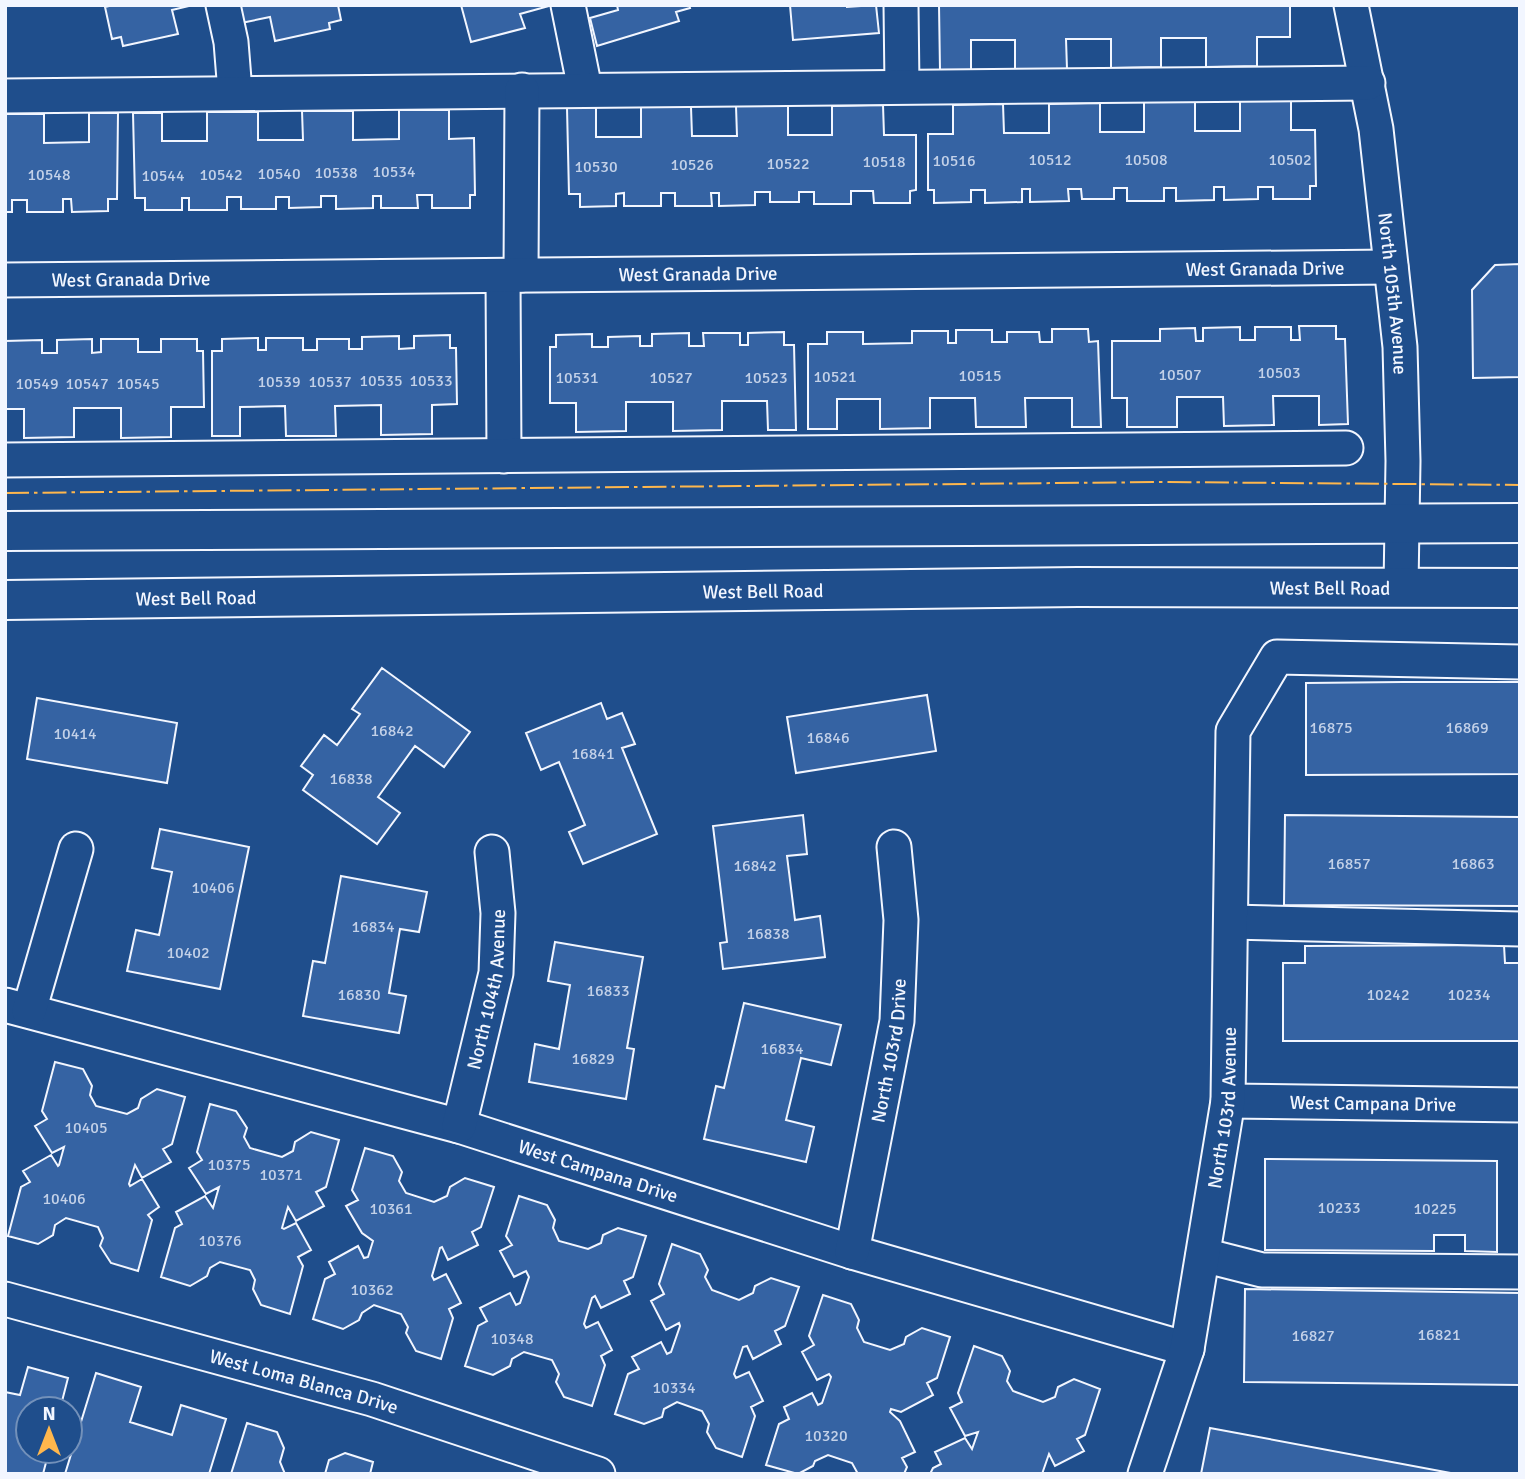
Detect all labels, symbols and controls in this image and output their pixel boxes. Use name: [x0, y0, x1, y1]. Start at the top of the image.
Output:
house number: 10512: [1028, 150, 1072, 170]
house number: 10508: [1124, 150, 1168, 170]
house number: 10502: [1268, 150, 1312, 170]
house number: 10516: [932, 151, 976, 171]
house number: 10518: [862, 152, 906, 172]
house number: 10522: [766, 154, 810, 174]
house number: 10526: [670, 155, 714, 175]
house number: 10530: [574, 157, 618, 177]
house number: 10534: [372, 162, 416, 182]
house number: 10538: [314, 163, 358, 183]
house number: 10540: [257, 164, 301, 184]
house number: 10548: [27, 165, 71, 185]
house number: 10542: [199, 165, 243, 185]
house number: 10544: [141, 166, 185, 186]
street label: North 105th Avenue: [1372, 211, 1412, 375]
street label: West Granada Drive: [1185, 256, 1345, 282]
street label: West Granada Drive: [618, 262, 778, 287]
street label: West Granada Drive: [51, 267, 211, 293]
house number: 10503: [1257, 363, 1301, 383]
house number: 10507: [1158, 365, 1202, 385]
house number: 10515: [958, 366, 1002, 386]
house number: 10521: [813, 367, 857, 387]
house number: 10531: [555, 368, 599, 388]
house number: 10527: [649, 368, 693, 388]
house number: 10523: [744, 368, 788, 388]
house number: 10535: [359, 371, 403, 391]
house number: 10533: [409, 371, 453, 391]
house number: 10539: [257, 372, 301, 392]
house number: 10537: [308, 372, 352, 392]
house number: 10549: [15, 374, 59, 394]
house number: 10547: [65, 374, 109, 394]
house number: 10545: [116, 374, 160, 394]
street label: West Bell Road: [1269, 576, 1390, 601]
street label: West Bell Road: [702, 579, 824, 605]
street label: West Bell Road: [135, 586, 257, 611]
house number: 16875: [1309, 718, 1353, 738]
house number: 16869: [1445, 718, 1489, 738]
house number: 16842: [370, 721, 414, 741]
house number: 10414: [53, 724, 97, 744]
house number: 16846: [806, 728, 850, 748]
house number: 16841: [571, 744, 615, 764]
house number: 16838: [329, 769, 373, 789]
house number: 16857: [1327, 854, 1371, 874]
house number: 16863: [1451, 854, 1495, 874]
house number: 16842: [733, 856, 777, 876]
house number: 10406: [191, 878, 235, 898]
street label: North 104th Avenue: [462, 909, 511, 1072]
house number: 16834: [351, 917, 395, 937]
house number: 16838: [746, 924, 790, 944]
house number: 10402: [166, 943, 210, 963]
street label: North 103rd Drive: [866, 978, 912, 1125]
house number: 16833: [586, 981, 630, 1001]
house number: 16830: [337, 985, 381, 1005]
house number: 10242: [1366, 985, 1410, 1005]
house number: 10234: [1447, 985, 1491, 1005]
street label: North 103rd Avenue: [1203, 1027, 1242, 1191]
house number: 16834: [760, 1039, 804, 1059]
house number: 16829: [571, 1049, 615, 1069]
street label: West Campana Drive: [1289, 1091, 1456, 1117]
house number: 10405: [64, 1118, 108, 1138]
street label: West Campana Drive: [515, 1135, 681, 1208]
house number: 10375: [207, 1155, 251, 1175]
house number: 10371: [259, 1165, 303, 1185]
house number: 10406: [42, 1189, 86, 1209]
house number: 10233: [1317, 1198, 1361, 1218]
house number: 10361: [369, 1199, 413, 1219]
house number: 10225: [1413, 1199, 1457, 1219]
house number: 10376: [198, 1231, 242, 1251]
house number: 10362: [350, 1280, 394, 1300]
house number: 16821: [1417, 1325, 1461, 1345]
house number: 16827: [1291, 1326, 1335, 1346]
house number: 10348: [490, 1329, 534, 1349]
street label: West Loma Blanca Drive: [207, 1344, 401, 1420]
house number: 10334: [652, 1378, 696, 1398]
north arrow: [14, 1395, 84, 1465]
text: N: [42, 1402, 56, 1426]
house number: 10320: [804, 1426, 848, 1446]

